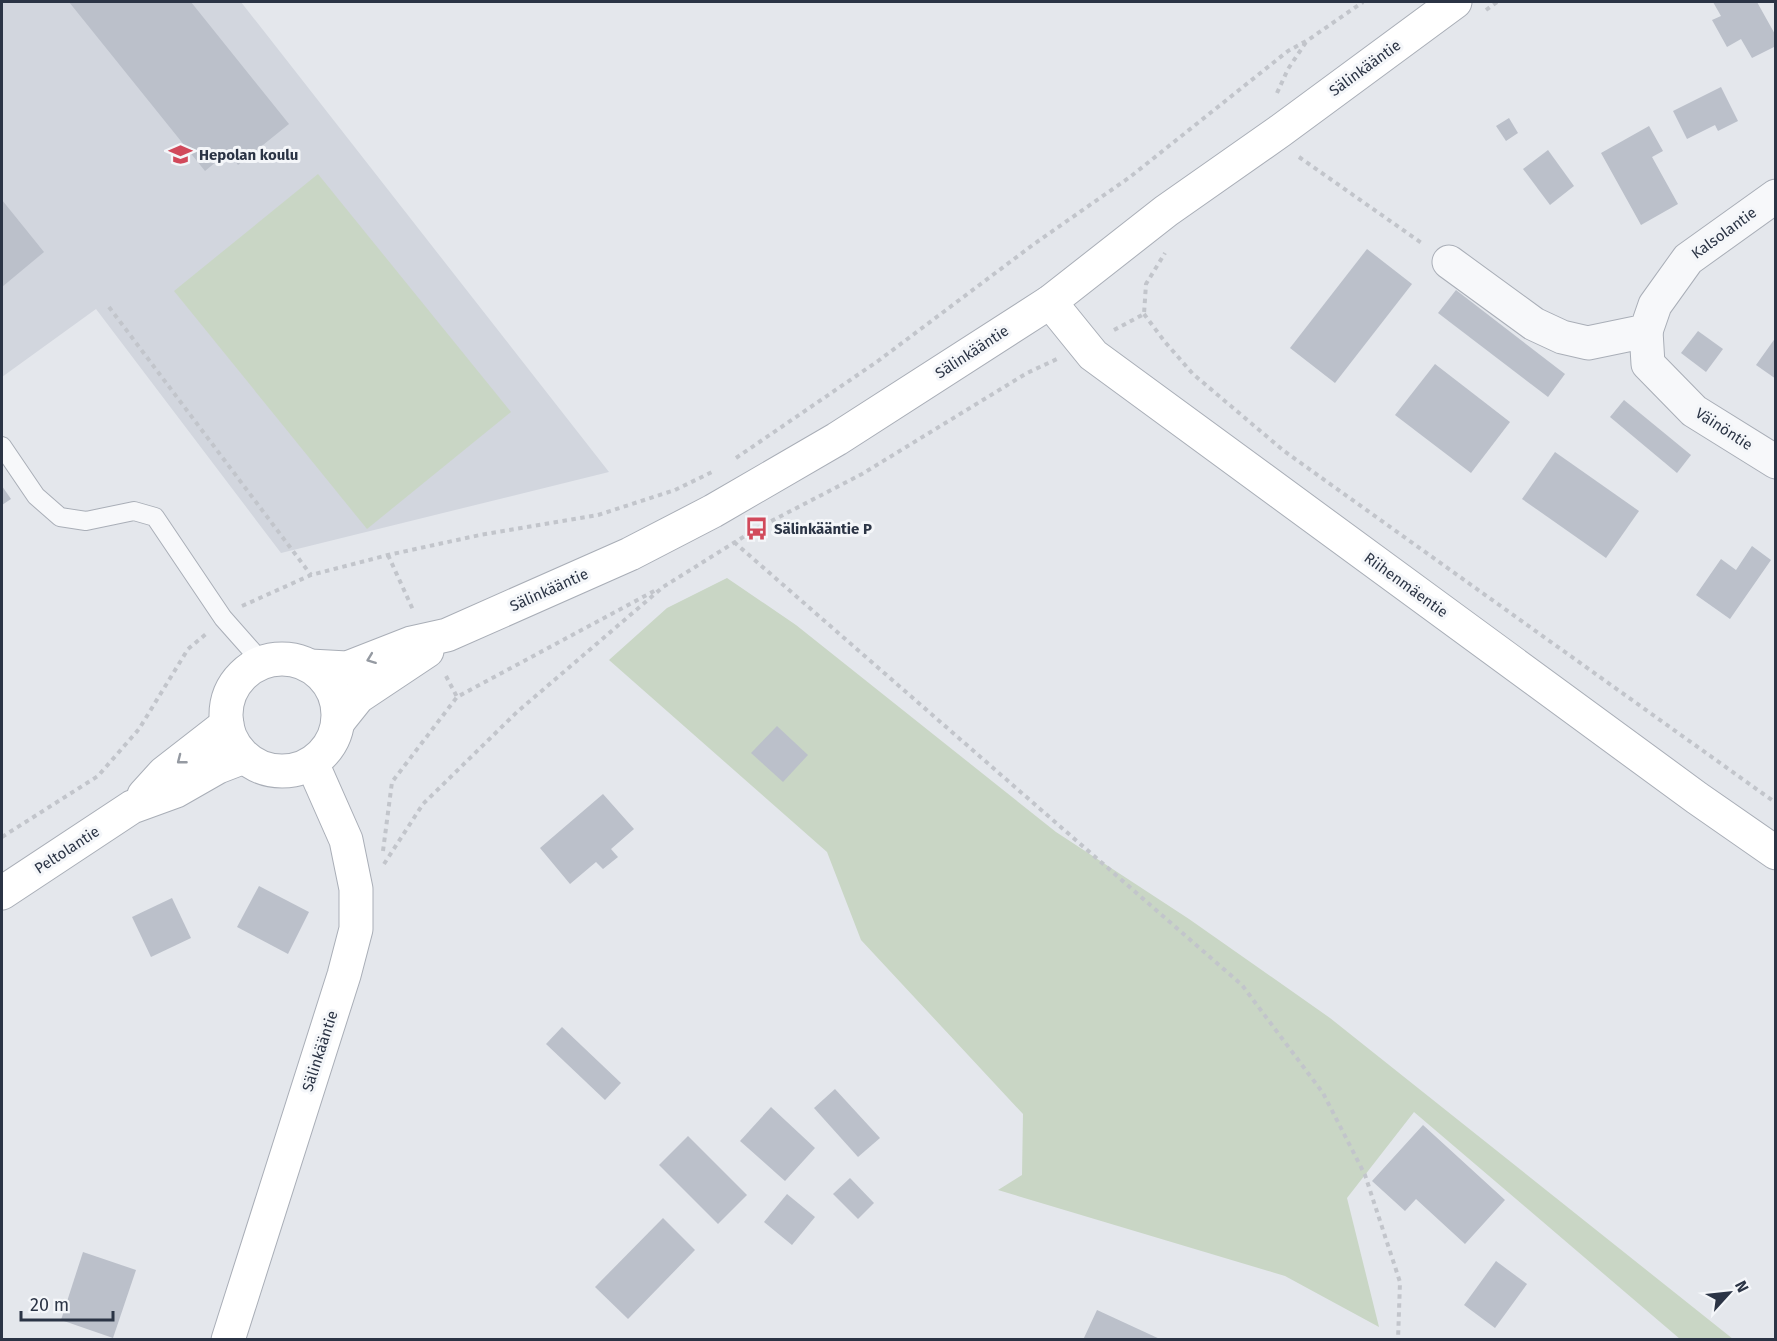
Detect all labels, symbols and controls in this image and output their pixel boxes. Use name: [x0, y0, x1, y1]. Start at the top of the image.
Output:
street label: Sälinkääntie: [1326, 36, 1404, 100]
school or university icon: Hepolan koulu: [168, 142, 194, 168]
place label: Hepolan koulu: [199, 146, 298, 164]
street label: Kalsolantie: [1688, 203, 1760, 263]
street label: Sälinkääntie: [932, 322, 1012, 382]
street label: Väinöntie: [1692, 404, 1756, 454]
bus stop icon: Sälinkääntie P: [743, 516, 769, 542]
place label: Sälinkääntie P: [774, 520, 872, 538]
street label: Riihenmäentie: [1361, 549, 1451, 621]
street label: Sälinkääntie: [507, 565, 591, 615]
one-way arrow: [366, 651, 377, 664]
one-way arrow: [177, 753, 188, 764]
street label: Peltolantie: [31, 822, 103, 878]
street label: Sälinkääntie: [298, 1008, 342, 1094]
north arrow: [1699, 1263, 1759, 1323]
text: N: [1731, 1277, 1753, 1295]
scale bar: [21, 1284, 112, 1322]
text: 20 m: [30, 1294, 69, 1316]

